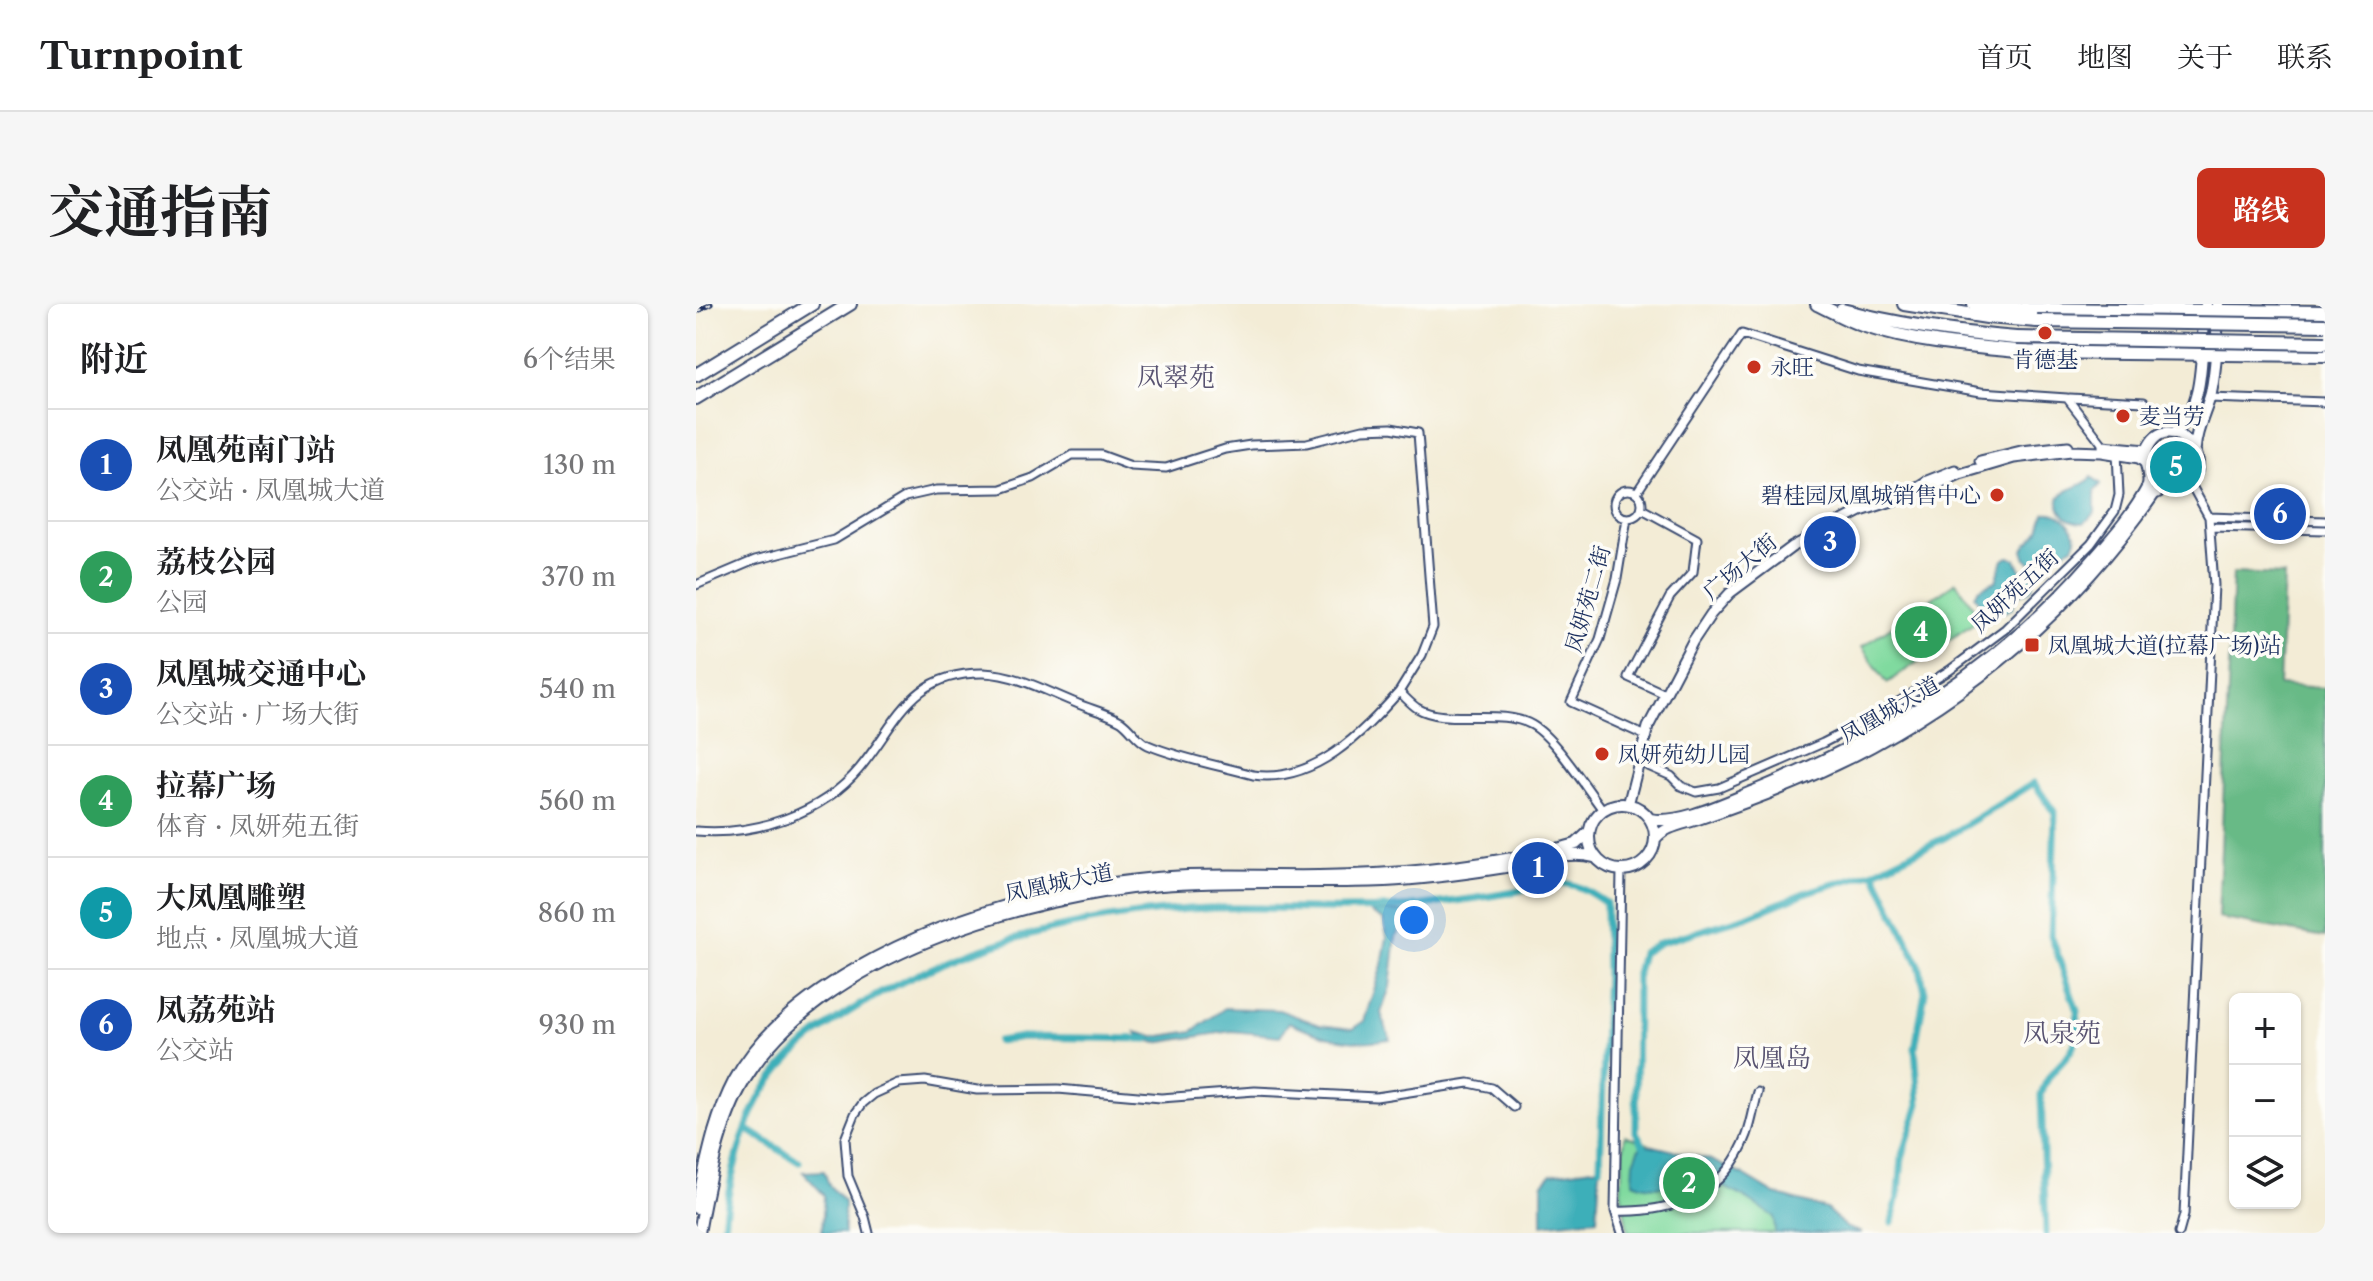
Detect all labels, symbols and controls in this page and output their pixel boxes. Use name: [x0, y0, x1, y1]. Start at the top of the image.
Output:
text: Turnpoint: [40, 32, 242, 79]
text: 首页: [1977, 40, 2033, 74]
text: 地图: [2077, 40, 2133, 74]
text: 关于: [2177, 40, 2233, 74]
text: 联系: [2277, 40, 2333, 74]
button: 路线: [2197, 168, 2325, 248]
text: 交通指南: [48, 178, 272, 247]
marker: 肯德基: [2036, 324, 2054, 342]
text: 附近: [80, 338, 148, 380]
text: 6个结果: [523, 343, 616, 375]
place label: 肯德基: [2012, 346, 2078, 373]
place label: 永旺: [1770, 354, 1814, 381]
marker: 永旺: [1745, 358, 1763, 376]
district label: 凤翠苑: [1137, 361, 1215, 393]
place label: 麦当劳: [2139, 403, 2205, 430]
marker: 麦当劳: [2114, 407, 2132, 425]
text: 凤凰苑南门站: [156, 431, 336, 468]
pin: 5: [2150, 437, 2202, 497]
text: 1: [100, 449, 112, 481]
text: 130 m: [543, 449, 616, 481]
text: 公交站 · 凤凰城大道: [156, 474, 385, 506]
place label: 碧桂园凤凰城销售中心: [1761, 482, 1981, 509]
pin: 6: [2254, 484, 2306, 544]
marker: 碧桂园凤凰城销售中心: [1988, 486, 2006, 504]
pin: 3: [1804, 512, 1856, 572]
street label: 广场大街: [1698, 528, 1782, 606]
street label: 凤妍苑二街: [1560, 542, 1616, 656]
text: 荔枝公园: [156, 543, 276, 580]
street label: 凤妍苑五街: [1966, 544, 2064, 638]
text: 2: [98, 561, 114, 593]
text: 370 m: [541, 561, 616, 593]
text: 公园: [156, 586, 208, 618]
pin: 4: [1895, 602, 1947, 662]
place label: 凤凰城大道(拉幕广场)站: [2048, 632, 2281, 659]
marker: 凤凰城大道(拉幕广场)站: [2023, 636, 2041, 654]
text: 凤凰城交通中心: [156, 655, 366, 692]
street label: 凤凰城大道: [1836, 671, 1944, 749]
text: 3: [99, 673, 113, 705]
text: 540 m: [539, 673, 616, 705]
text: 公交站 · 广场大街: [156, 698, 359, 730]
place label: 凤妍苑幼儿园: [1618, 741, 1750, 768]
marker: 凤妍苑幼儿园: [1593, 745, 1611, 763]
text: 拉幕广场: [156, 767, 276, 804]
text: 4: [98, 785, 114, 817]
text: 560 m: [539, 785, 616, 817]
text: 体育 · 凤妍苑五街: [156, 810, 359, 842]
pin: 1: [1512, 838, 1564, 898]
street label: 凤凰城大道: [1002, 858, 1116, 908]
text: 大凤凰雕塑: [156, 879, 306, 916]
text: 5: [99, 897, 113, 929]
text: 860 m: [538, 897, 616, 929]
your location: [1394, 900, 1434, 940]
text: 地点 · 凤凰城大道: [156, 922, 359, 954]
text: 凤荔苑站: [156, 991, 276, 1028]
map controls: [2229, 993, 2301, 1209]
button: +: [2229, 993, 2301, 1065]
text: 6: [98, 1009, 114, 1041]
text: 930 m: [539, 1009, 616, 1041]
district label: 凤泉苑: [2023, 1017, 2101, 1049]
text: 公交站: [156, 1034, 234, 1066]
district label: 凤凰岛: [1733, 1042, 1811, 1074]
button: −: [2229, 1065, 2301, 1137]
button: layers: [2229, 1137, 2301, 1209]
pin: 2: [1663, 1153, 1715, 1213]

